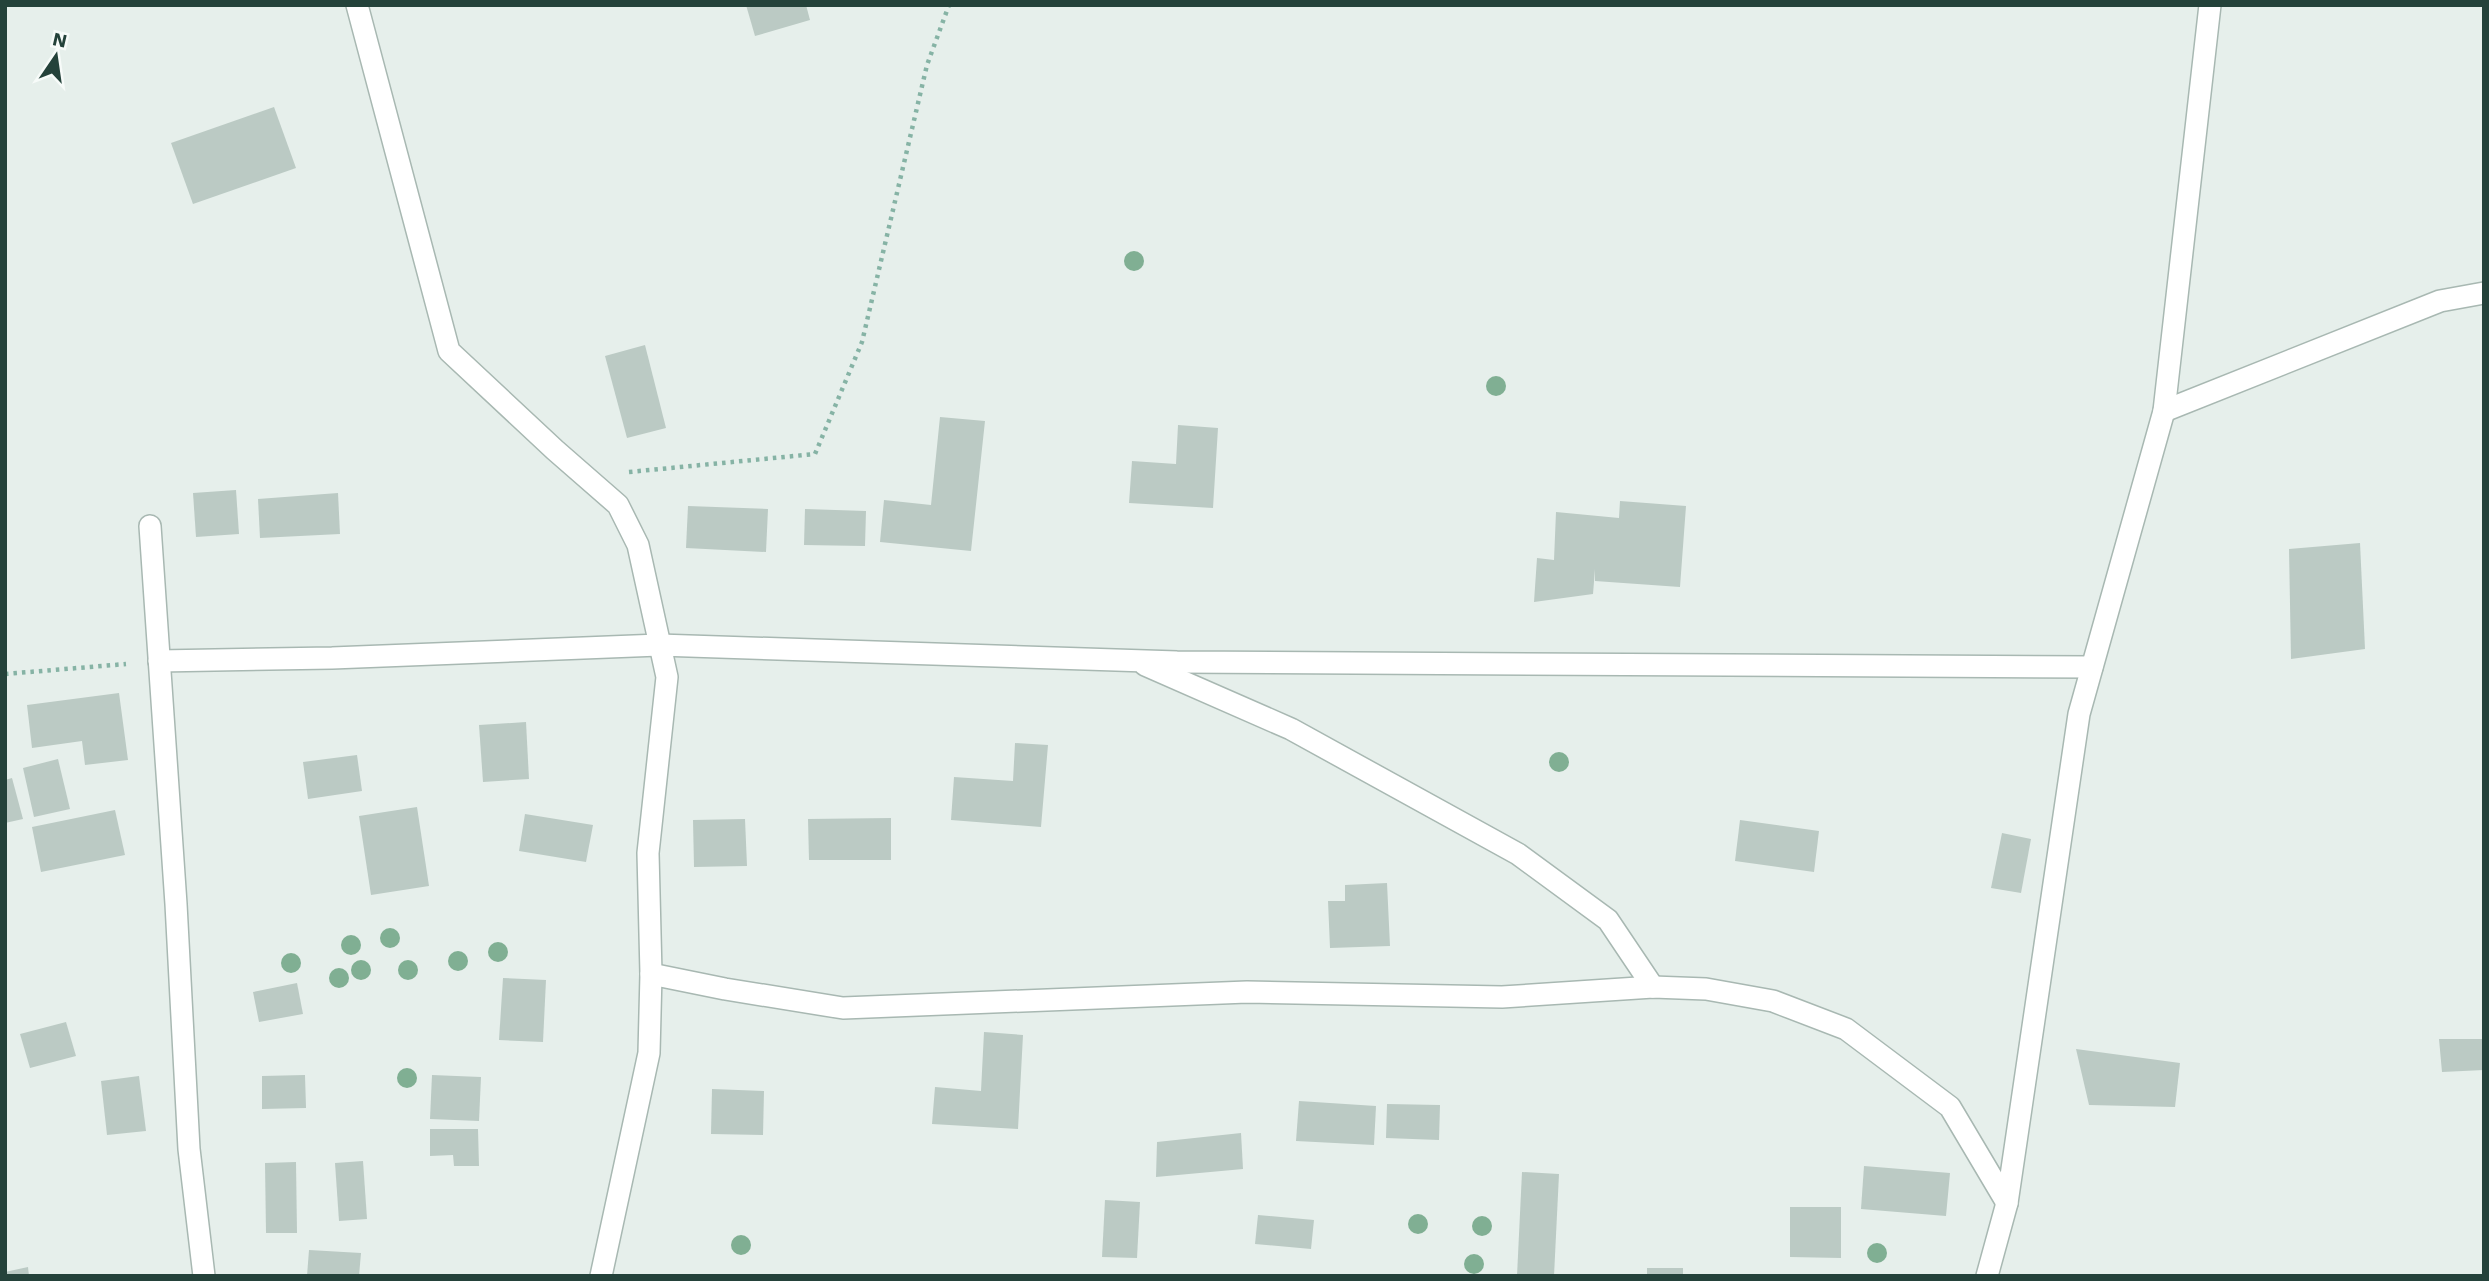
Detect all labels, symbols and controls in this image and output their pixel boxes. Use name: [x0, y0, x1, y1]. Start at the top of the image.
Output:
north arrow: [21, 21, 91, 91]
text: N: [50, 27, 69, 53]

